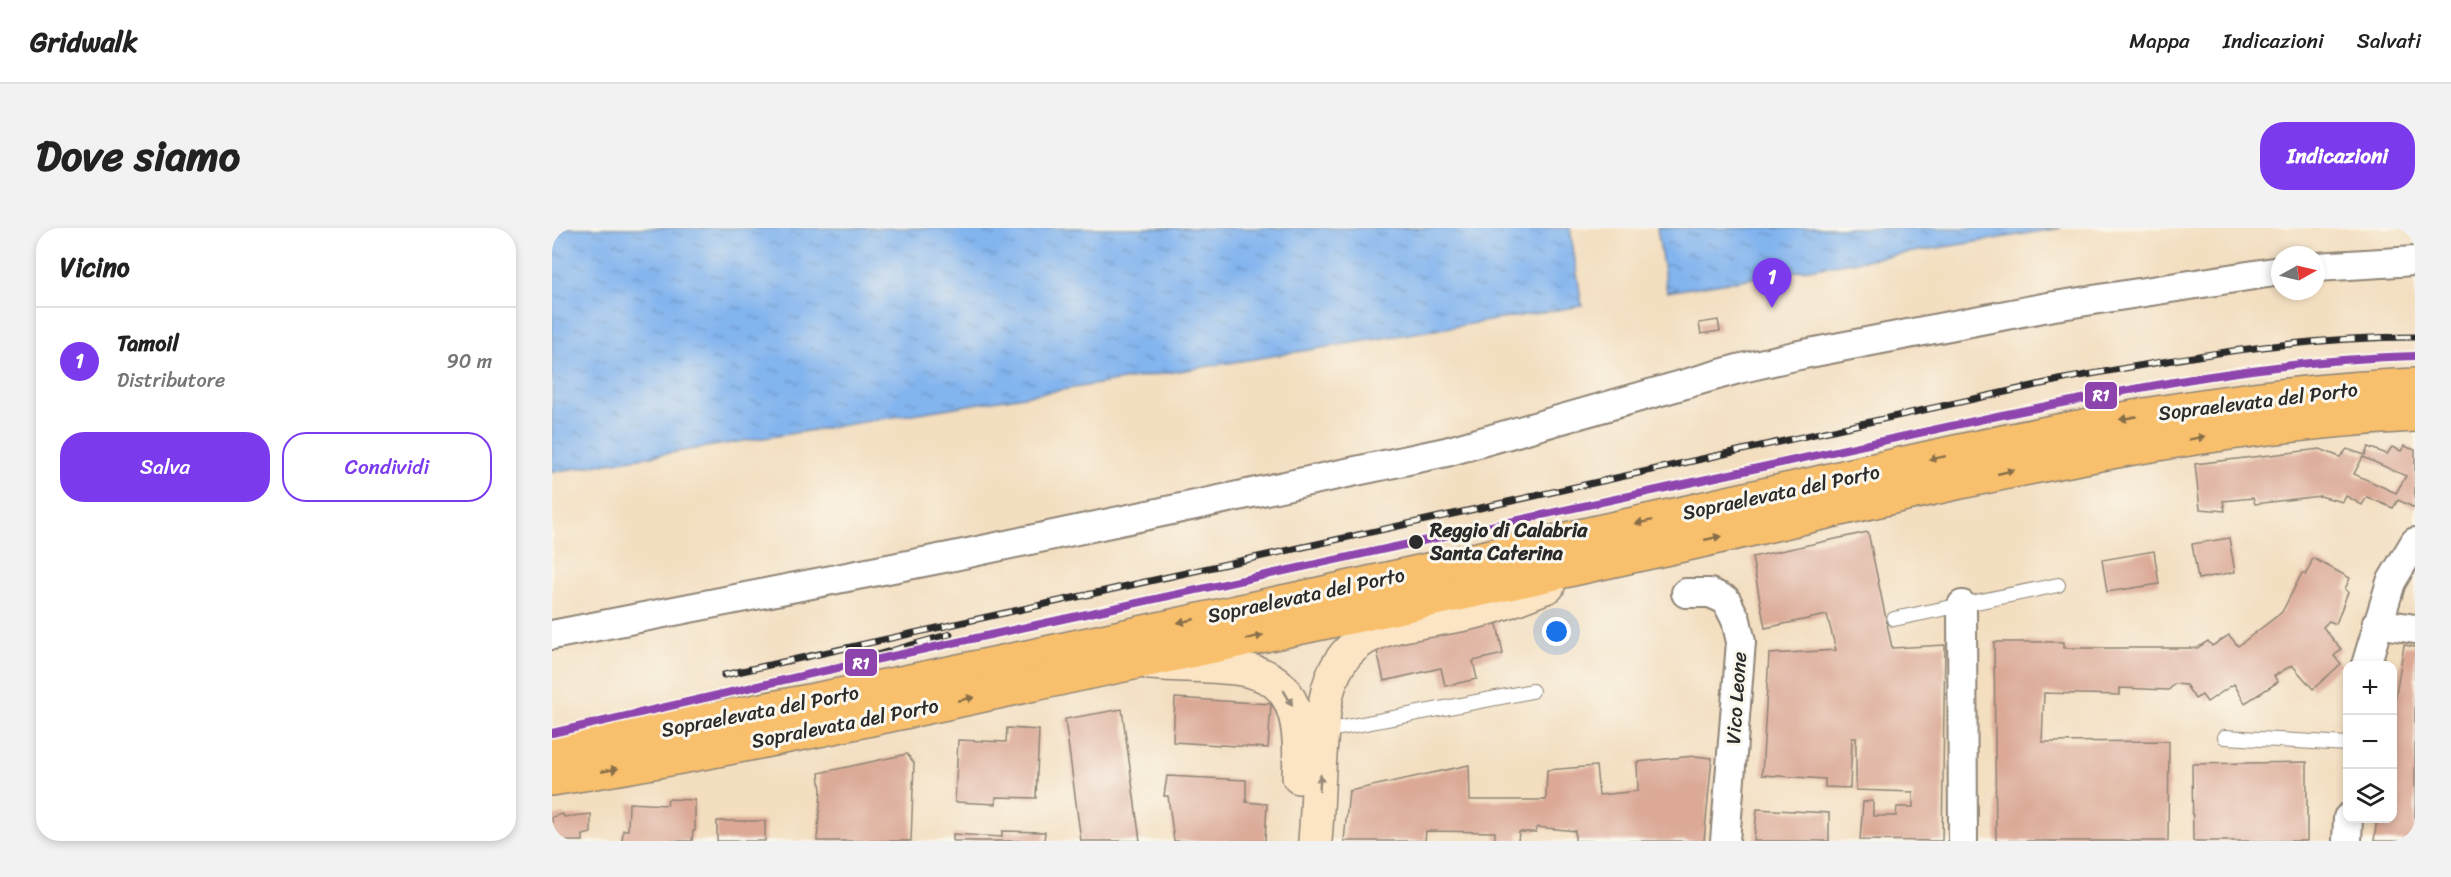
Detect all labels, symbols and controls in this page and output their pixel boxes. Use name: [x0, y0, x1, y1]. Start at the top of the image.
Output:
text: Gridwalk: [30, 17, 138, 66]
text: Mappa: [2129, 22, 2190, 60]
text: Indicazioni: [2223, 22, 2324, 60]
text: Salvati: [2357, 22, 2421, 60]
text: Dove siamo: [36, 119, 240, 193]
button: Indicazioni: [2260, 122, 2415, 190]
text: Vicino: [60, 244, 130, 290]
north arrow: [2271, 246, 2325, 300]
pin: 1: [1752, 259, 1792, 308]
text: Tamoil: [117, 324, 179, 363]
text: 1: [75, 344, 84, 379]
text: 90 m: [447, 344, 492, 379]
text: Distributore: [117, 363, 225, 398]
street label: Sopraelevata del Porto: [2156, 372, 2360, 431]
line badge: R1: [2084, 381, 2118, 410]
text: R1: [2092, 381, 2109, 410]
one-way arrow: [2118, 414, 2137, 423]
button: Salva: [60, 432, 270, 502]
button: Condividi: [282, 432, 492, 502]
one-way arrow: [2188, 433, 2207, 442]
street label: Sopraelevata del Porto: [1679, 454, 1883, 530]
one-way arrow: [1927, 454, 1946, 463]
one-way arrow: [1996, 467, 2015, 477]
place label: Reggio di Calabria Santa Caterina: [1429, 513, 1588, 571]
one-way arrow: [1634, 518, 1653, 527]
marker: Reggio di Calabria Santa Caterina: [1407, 533, 1425, 551]
one-way arrow: [1704, 533, 1723, 542]
street label: Sopraelevata del Porto: [1204, 557, 1408, 633]
one-way arrow: [1177, 617, 1196, 626]
your location: [1542, 617, 1571, 646]
one-way arrow: [1246, 632, 1265, 641]
line badge: R1: [844, 648, 878, 677]
text: R1: [852, 649, 869, 678]
street label: Vico Leone: [1716, 651, 1757, 746]
map controls: [2343, 661, 2397, 823]
button: +: [2343, 661, 2397, 715]
street label: Sopraelevata del Porto: [658, 675, 862, 748]
street label: Sopralevata del Porto: [749, 688, 942, 759]
one-way arrow: [1283, 690, 1293, 707]
one-way arrow: [956, 694, 975, 703]
button: −: [2343, 715, 2397, 769]
one-way arrow: [600, 765, 619, 774]
button: layers: [2343, 769, 2397, 823]
one-way arrow: [1315, 773, 1324, 792]

